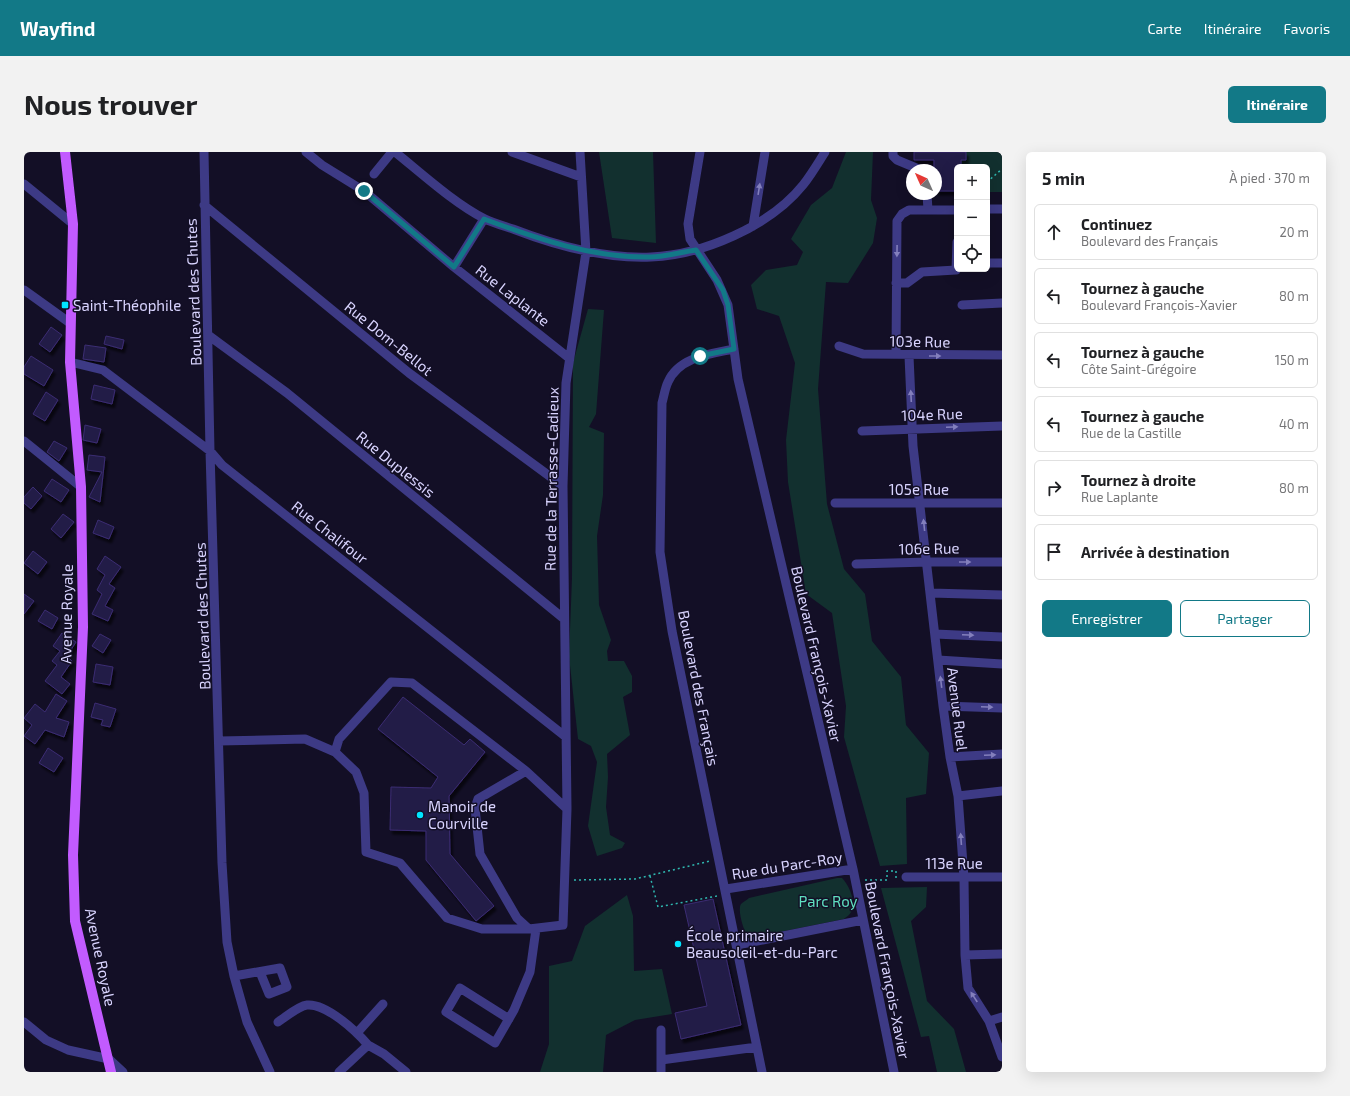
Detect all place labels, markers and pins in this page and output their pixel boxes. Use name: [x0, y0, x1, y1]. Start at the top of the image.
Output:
place label: Saint-Théophile: [73, 296, 181, 314]
marker: Saint-Théophile: [60, 300, 70, 310]
place label: Manoir de Courville: [428, 797, 496, 832]
marker: Manoir de Courville: [415, 810, 425, 820]
place label: École primaire Beausoleil-et-du-Parc: [686, 926, 838, 961]
marker: École primaire Beausoleil-et-du-Parc: [673, 939, 683, 949]

